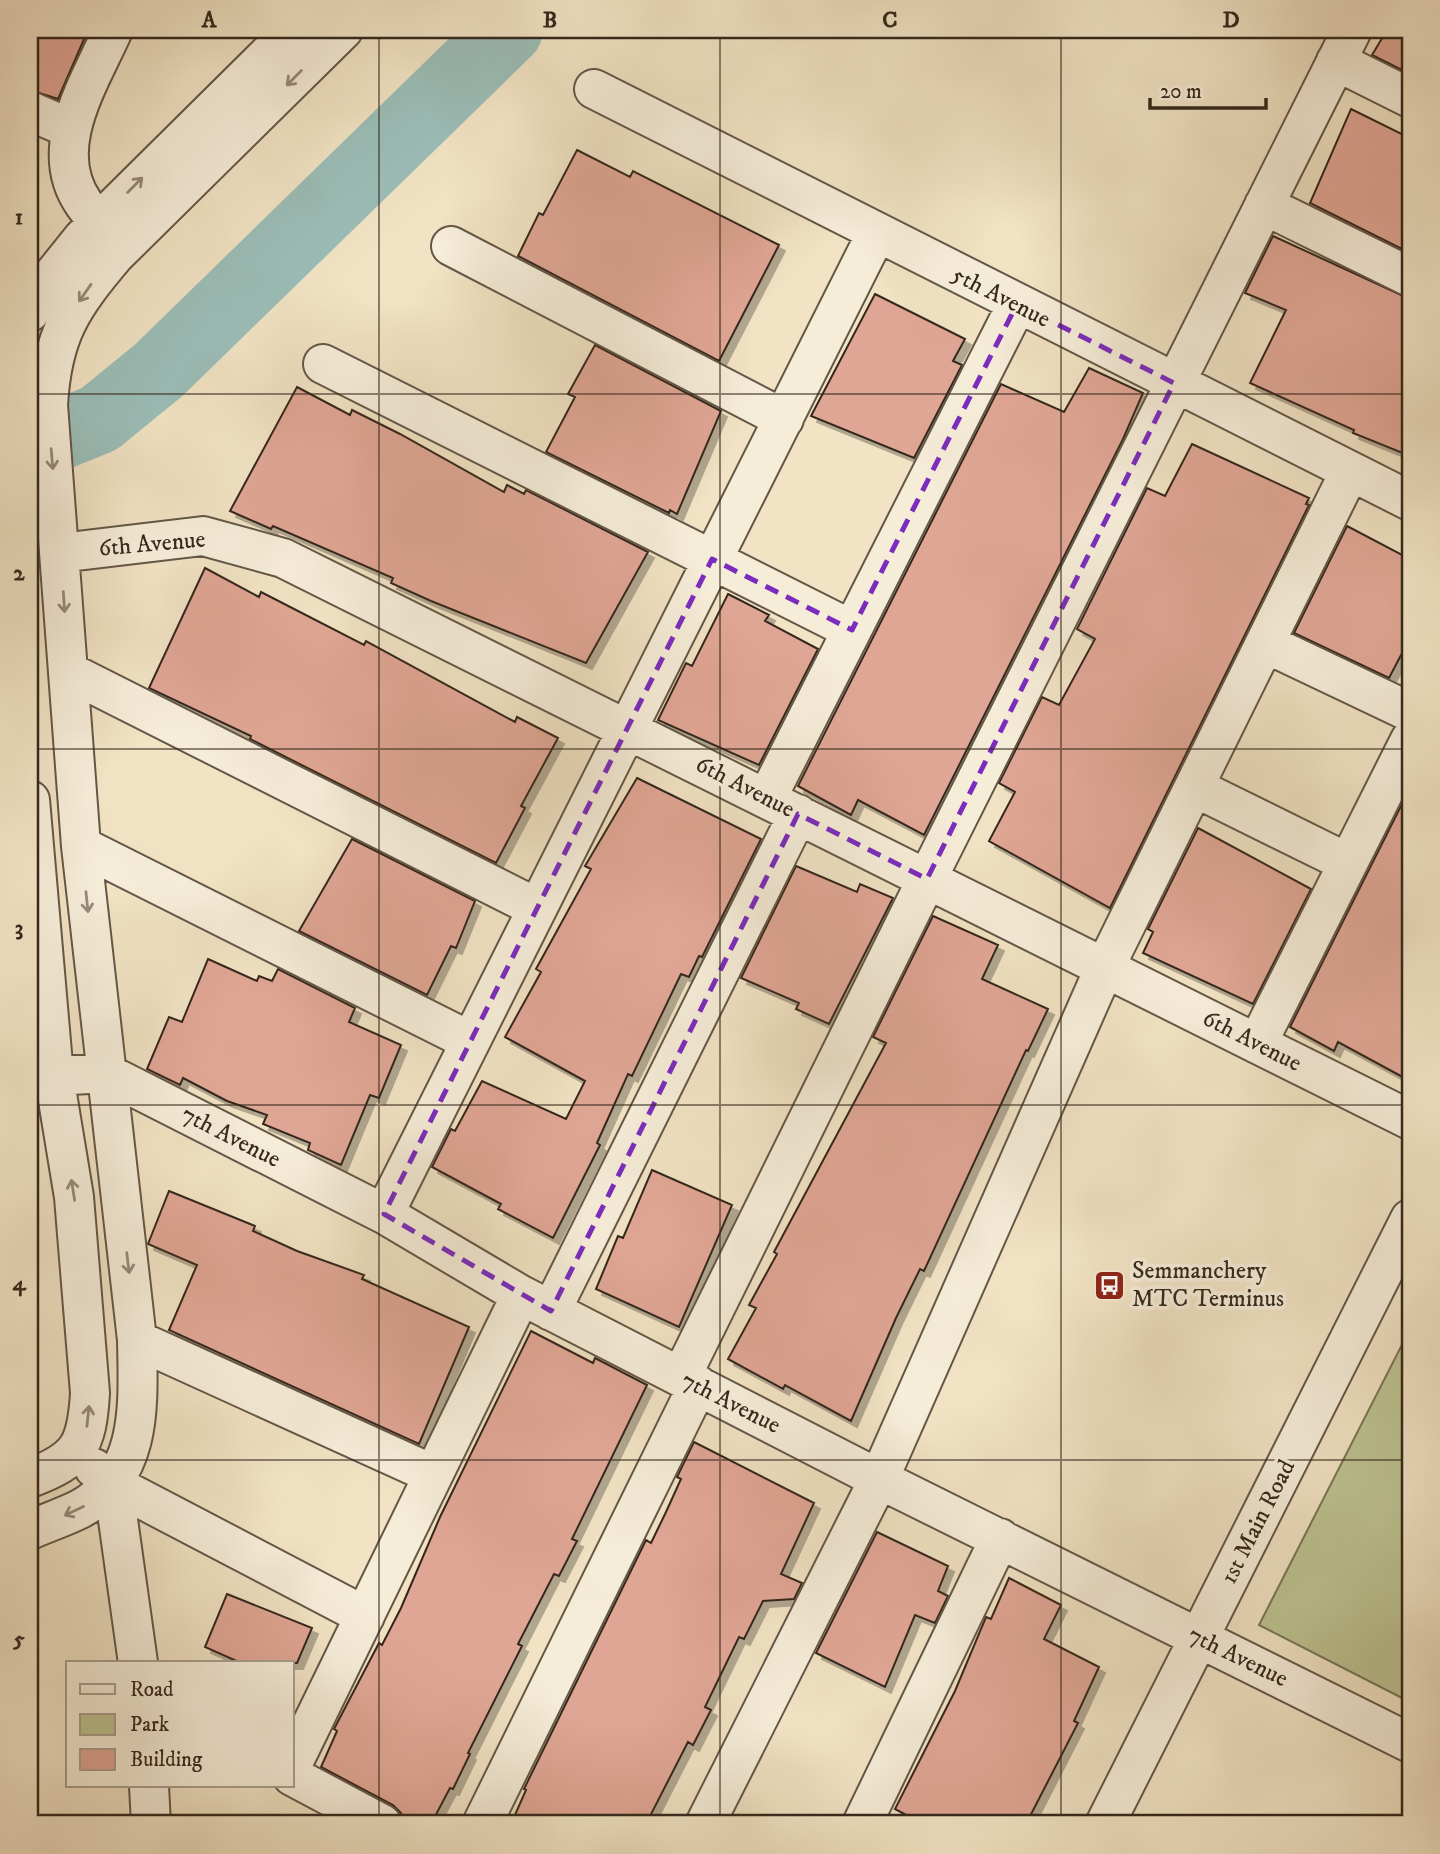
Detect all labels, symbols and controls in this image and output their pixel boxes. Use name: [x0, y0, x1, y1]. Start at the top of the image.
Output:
text: A: [201, 6, 218, 35]
text: B: [543, 6, 557, 35]
text: C: [882, 6, 898, 35]
text: D: [1222, 6, 1240, 35]
scale bar: [1150, 66, 1265, 110]
one-way arrow: [286, 69, 303, 86]
text: 20 m: [1160, 79, 1202, 105]
one-way arrow: [127, 177, 144, 194]
text: 1: [15, 203, 23, 232]
street label: 5th Avenue: [947, 259, 1055, 335]
one-way arrow: [78, 283, 92, 302]
one-way arrow: [46, 447, 59, 470]
street label: 6th Avenue: [97, 524, 207, 564]
text: 2: [13, 559, 25, 588]
one-way arrow: [58, 590, 71, 613]
street label: 6th Avenue: [690, 749, 800, 825]
one-way arrow: [81, 890, 94, 913]
text: 3: [15, 914, 23, 943]
street label: 6th Avenue: [1197, 1003, 1307, 1079]
street label: 7th Avenue: [176, 1099, 286, 1175]
one-way arrow: [66, 1179, 79, 1202]
one-way arrow: [121, 1251, 134, 1274]
place label: Semmanchery MTC Terminus: [1132, 1256, 1284, 1314]
bus stop icon: Semmanchery MTC Terminus: [1092, 1268, 1126, 1302]
text: 4: [12, 1269, 27, 1298]
street label: 7th Avenue: [676, 1365, 786, 1441]
one-way arrow: [82, 1405, 95, 1428]
street label: 1st Main Road: [1214, 1455, 1302, 1589]
one-way arrow: [64, 1505, 85, 1518]
street label: 7th Avenue: [1183, 1620, 1293, 1694]
text: 5: [12, 1625, 25, 1654]
legend: [66, 1661, 294, 1787]
text: Road: [130, 1677, 174, 1703]
text: Park: [130, 1712, 170, 1738]
text: Building: [130, 1747, 203, 1773]

